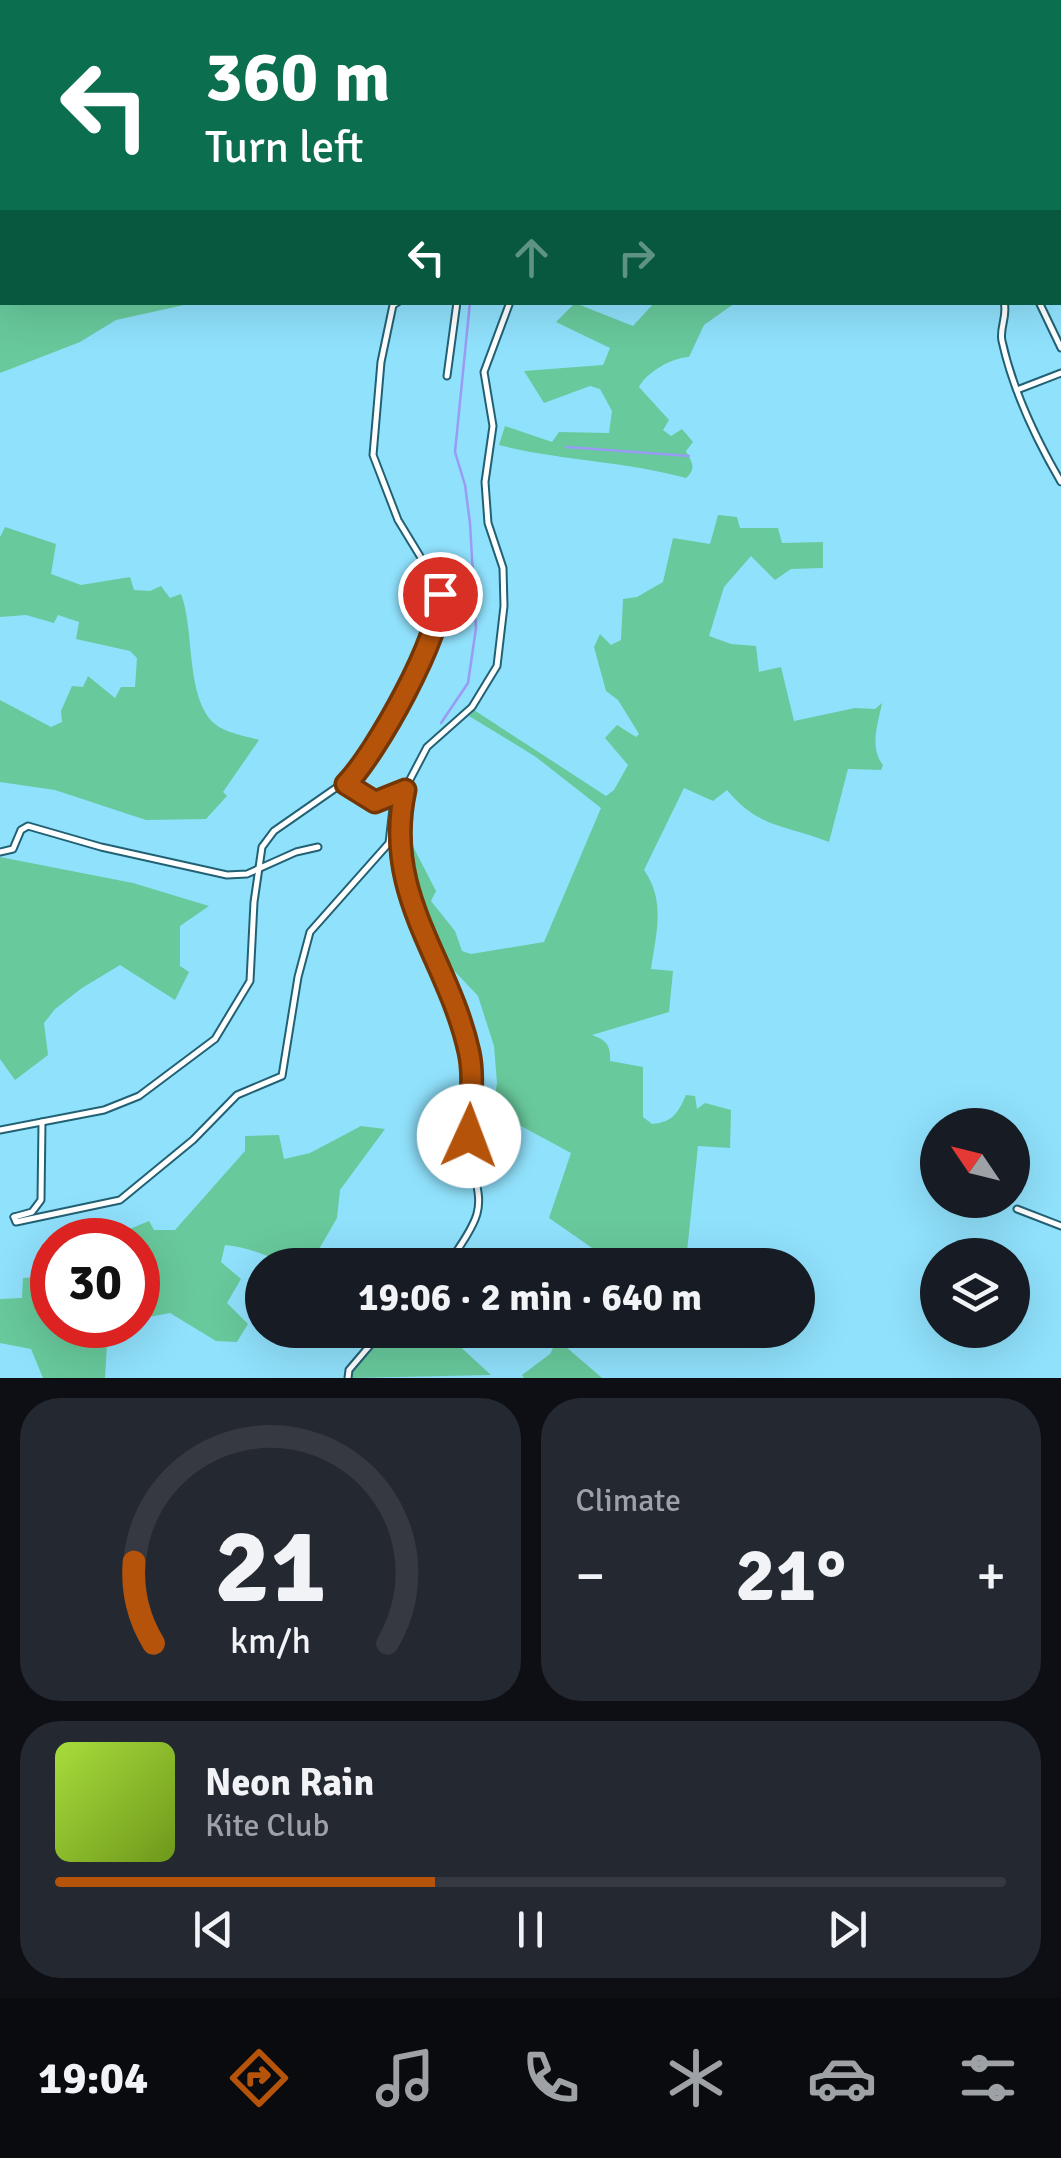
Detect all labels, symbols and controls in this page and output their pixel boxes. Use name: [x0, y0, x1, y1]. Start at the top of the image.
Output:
text: 360 m: [205, 34, 390, 120]
icon: left: [40, 40, 170, 170]
text: Turn left: [205, 120, 364, 175]
icon: left: [399, 230, 454, 285]
icon: ahead: [504, 230, 559, 285]
icon: right: [609, 230, 664, 285]
pin: [398, 552, 483, 637]
icon: arrive: [413, 567, 468, 622]
position arrow: [417, 1084, 521, 1188]
north arrow: [920, 1108, 1030, 1218]
map controls: [920, 1108, 1030, 1348]
speed limit sign: 30: [30, 1218, 160, 1348]
button: layers: [920, 1238, 1030, 1348]
text: 19:06 · 2 min · 640 m: [358, 1274, 702, 1321]
text: Climate: [576, 1481, 681, 1520]
text: 21: [214, 1503, 326, 1631]
text: 21°: [735, 1529, 846, 1622]
text: −: [576, 1542, 605, 1610]
text: +: [976, 1542, 1006, 1610]
text: km/h: [230, 1619, 311, 1663]
text: Neon Rain: [205, 1759, 374, 1806]
text: Kite Club: [205, 1806, 329, 1845]
icon: previous: [186, 1902, 241, 1957]
icon: pause: [503, 1902, 558, 1957]
icon: next: [820, 1902, 875, 1957]
icon: directions: [224, 2043, 294, 2113]
icon: music: [370, 2043, 440, 2113]
icon: phone: [516, 2043, 586, 2113]
icon: climate: [661, 2043, 731, 2113]
icon: car: [807, 2043, 877, 2113]
icon: filters: [953, 2043, 1023, 2113]
text: 19:04: [38, 2051, 148, 2106]

